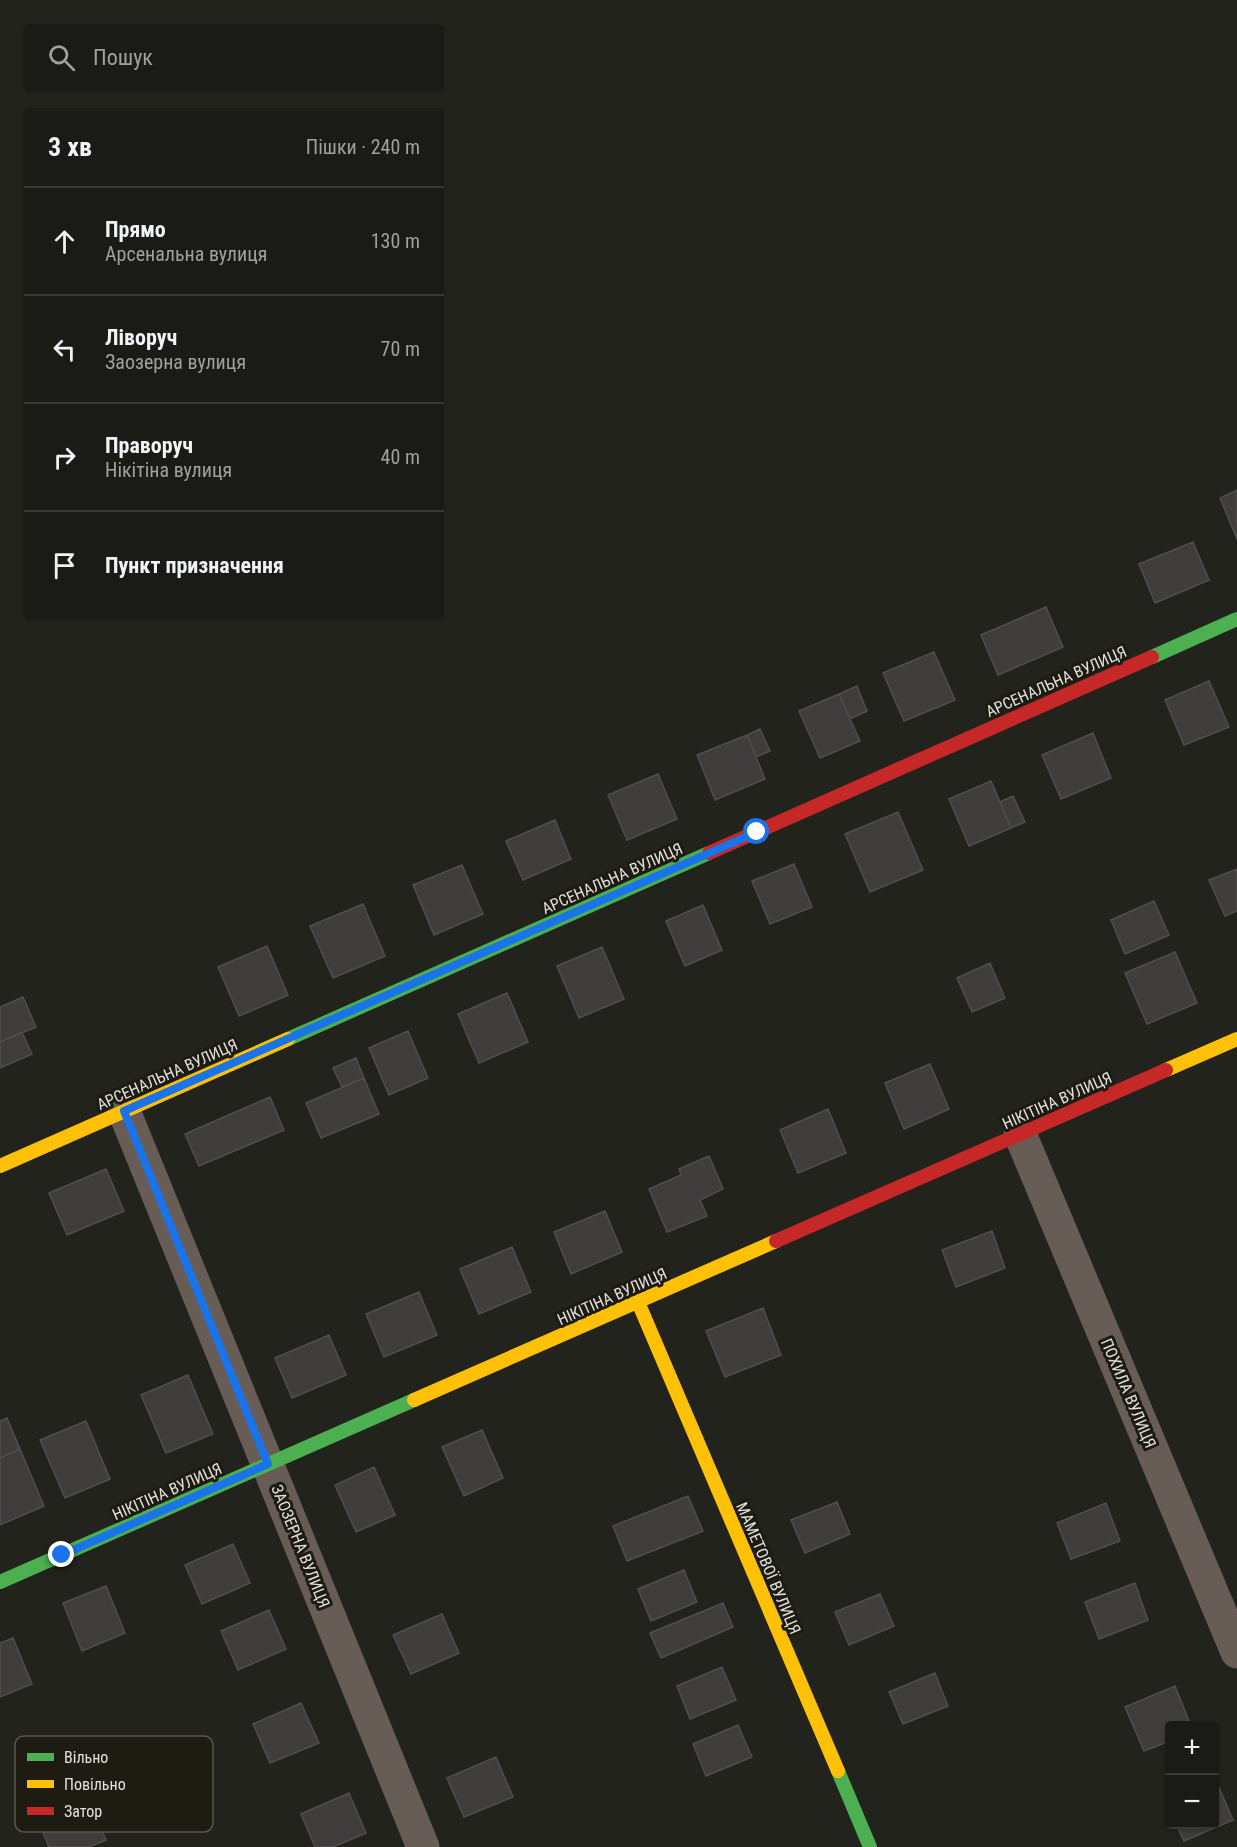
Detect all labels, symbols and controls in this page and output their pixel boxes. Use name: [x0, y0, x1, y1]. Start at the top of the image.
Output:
search box: [24, 24, 444, 90]
icon: search: [45, 41, 78, 74]
text: Пошук: [93, 45, 153, 70]
text: 3 хв: [48, 132, 92, 162]
text: Пішки · 240 m: [306, 135, 420, 159]
text: Прямо: [105, 217, 166, 242]
icon: ahead: [48, 225, 81, 258]
text: 130 m: [371, 229, 420, 253]
text: Арсенальна вулиця: [105, 242, 267, 266]
text: Ліворуч: [105, 325, 177, 350]
icon: left: [48, 333, 81, 366]
text: 70 m: [381, 337, 420, 361]
text: Заозерна вулиця: [105, 350, 246, 374]
text: Праворуч: [105, 433, 193, 458]
icon: right: [48, 441, 81, 474]
text: 40 m: [381, 445, 420, 469]
text: Нікітіна вулиця: [105, 458, 232, 482]
icon: arrive: [48, 549, 81, 582]
text: Пункт призначення: [105, 553, 284, 578]
street label: АРСЕНАЛЬНА ВУЛИЦЯ: [983, 642, 1130, 721]
route start: [743, 818, 769, 844]
street label: АРСЕНАЛЬНА ВУЛИЦЯ: [539, 839, 686, 918]
street label: АРСЕНАЛЬНА ВУЛИЦЯ: [94, 1035, 241, 1114]
street label: НІКІТІНА ВУЛИЦЯ: [999, 1068, 1115, 1133]
street label: НІКІТІНА ВУЛИЦЯ: [554, 1264, 670, 1329]
street label: ПОХИЛА ВУЛИЦЯ: [1097, 1336, 1160, 1451]
street label: НІКІТІНА ВУЛИЦЯ: [109, 1459, 225, 1524]
street label: ЗАОЗЕРНА ВУЛИЦЯ: [267, 1482, 334, 1611]
street label: МАМЕТОВОЇ ВУЛИЦЯ: [732, 1499, 805, 1637]
route end: [48, 1541, 74, 1567]
map controls: [1165, 1721, 1219, 1829]
button: +: [1165, 1721, 1219, 1775]
legend: [15, 1736, 213, 1832]
text: Вільно: [64, 1748, 108, 1767]
text: Повільно: [64, 1775, 126, 1794]
button: −: [1165, 1775, 1219, 1829]
text: Затор: [64, 1802, 102, 1821]

